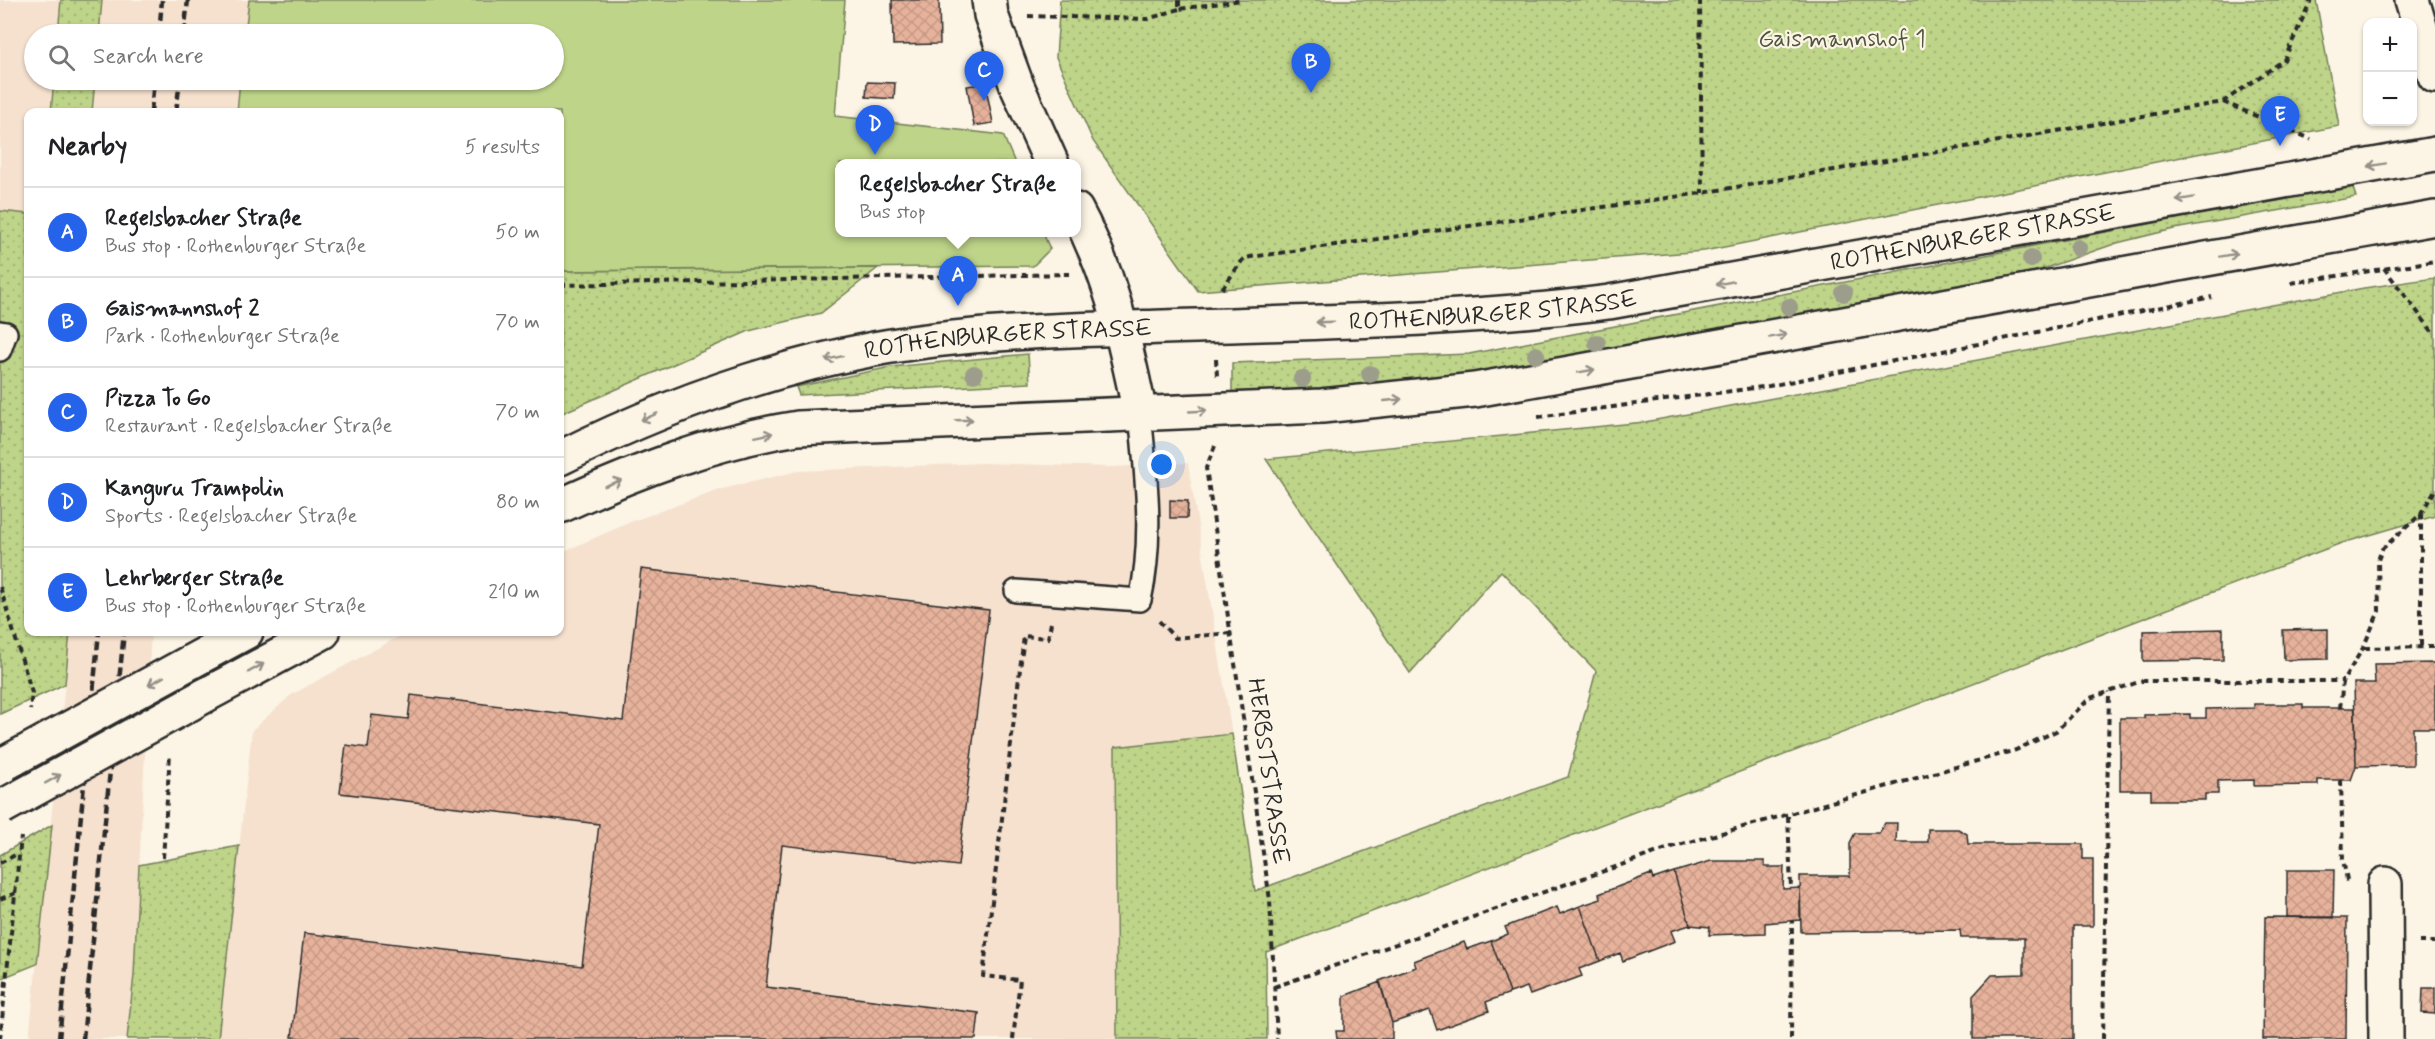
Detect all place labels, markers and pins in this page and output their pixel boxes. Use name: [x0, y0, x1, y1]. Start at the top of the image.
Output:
pin: B: [1292, 44, 1330, 93]
pin: C: [964, 51, 1004, 101]
pin: E: [2260, 96, 2300, 146]
pin: D: [856, 106, 894, 155]
pin: A: [938, 256, 978, 306]

